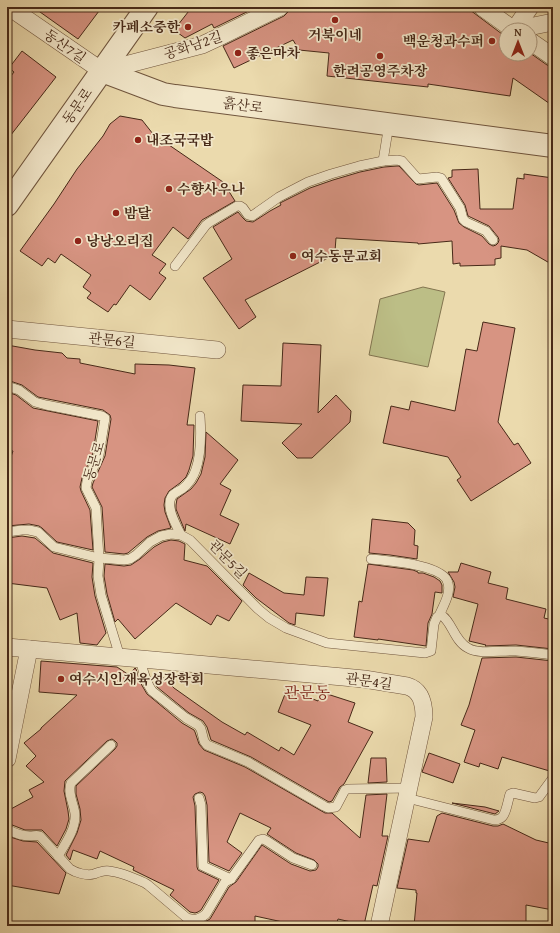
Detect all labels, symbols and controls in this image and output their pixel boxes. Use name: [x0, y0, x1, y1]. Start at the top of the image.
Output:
marker: 거북이네: [330, 15, 340, 25]
place label: 카페소중한: [112, 17, 180, 37]
marker: 카페소중한: [183, 22, 193, 32]
north arrow: [498, 22, 538, 62]
street label: 동산7길: [40, 24, 90, 68]
text: N: [514, 24, 522, 40]
place label: 거북이네: [308, 25, 362, 45]
street label: 공화남2길: [161, 26, 225, 64]
place label: 백운청과수퍼: [403, 31, 484, 51]
marker: 백운청과수퍼: [487, 36, 497, 46]
place label: 좋은마차: [246, 43, 301, 63]
marker: 좋은마차: [233, 48, 243, 58]
marker: 한려공영주차장: [375, 51, 385, 61]
place label: 한려공영주차장: [333, 61, 428, 81]
street label: 동문로: [57, 83, 97, 128]
street label: 흙산로: [222, 92, 265, 118]
place label: 내조국국밥: [146, 130, 214, 150]
marker: 내조국국밥: [133, 135, 143, 145]
place label: 수향사우나: [177, 179, 245, 199]
marker: 수향사우나: [164, 184, 174, 194]
place label: 밤달: [124, 203, 152, 223]
marker: 밤달: [111, 208, 121, 218]
place label: 낭낭오리집: [86, 231, 154, 251]
marker: 낭낭오리집: [73, 236, 83, 246]
place label: 여수동문교회: [301, 246, 382, 266]
marker: 여수동문교회: [288, 251, 298, 261]
street label: 관문6길: [87, 328, 137, 352]
street label: 동문로: [79, 438, 110, 483]
street label: 관문5길: [204, 535, 252, 583]
street label: 관문4길: [344, 668, 394, 694]
place label: 여수시인재육성장학회: [69, 669, 204, 689]
marker: 여수시인재육성장학회: [56, 674, 66, 684]
district label: 관문동: [284, 680, 331, 704]

